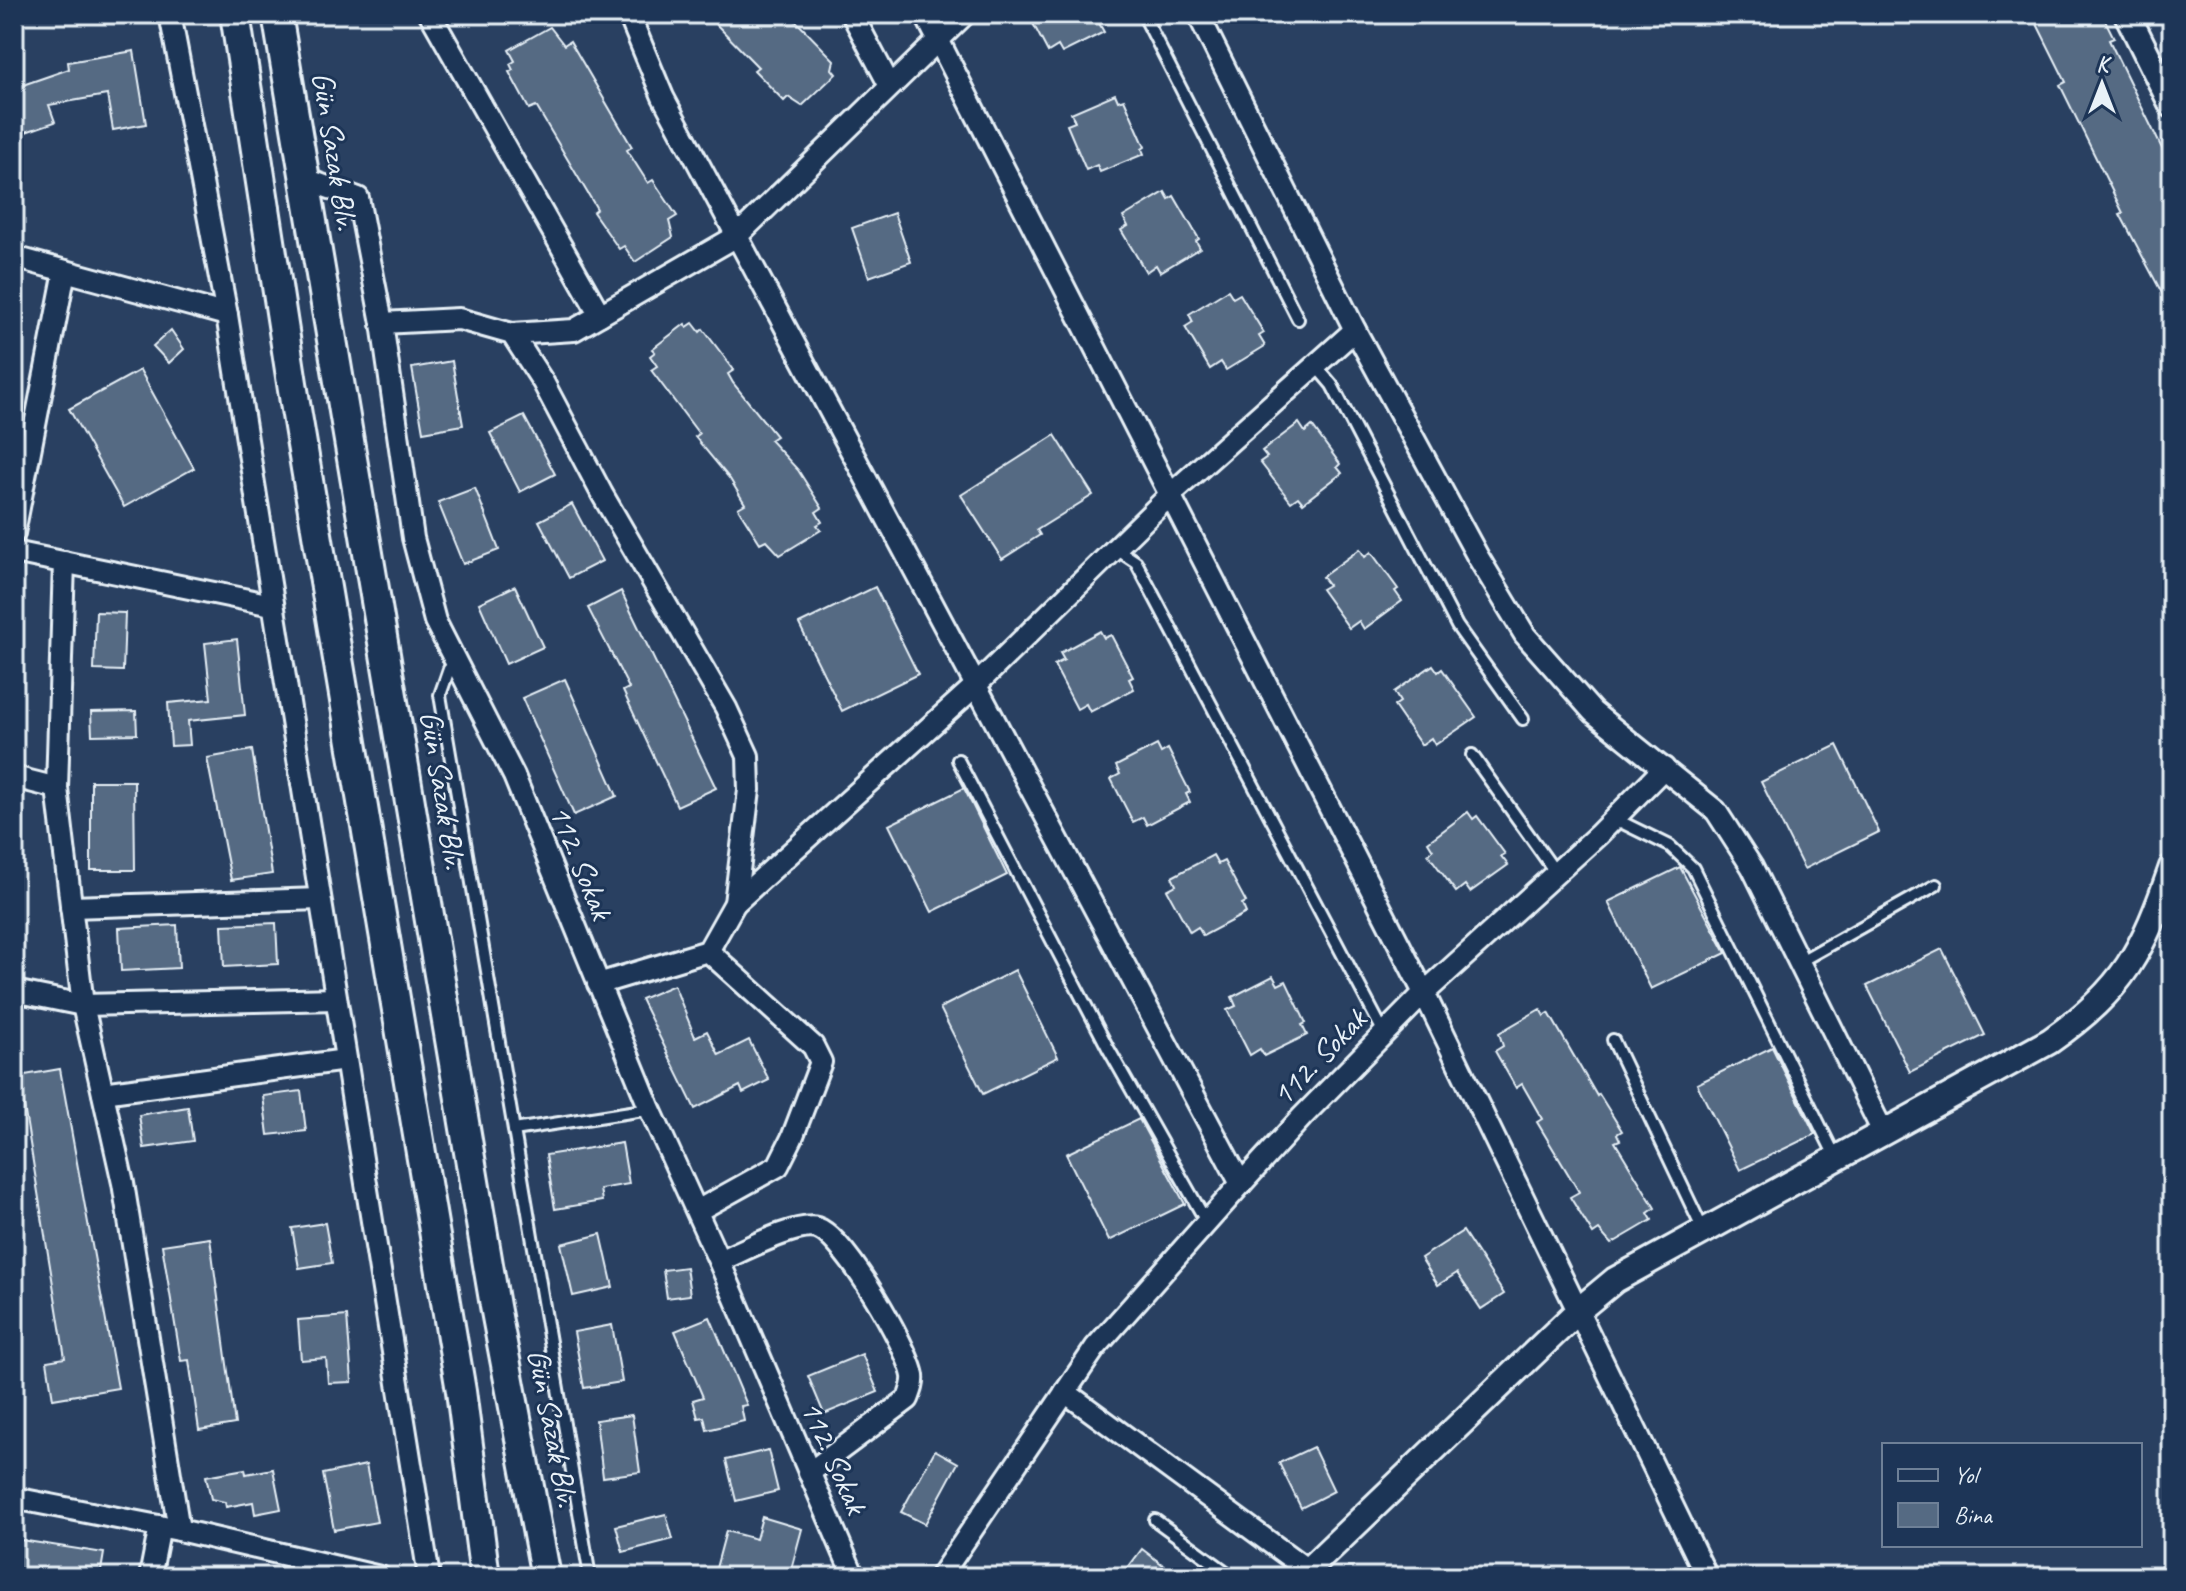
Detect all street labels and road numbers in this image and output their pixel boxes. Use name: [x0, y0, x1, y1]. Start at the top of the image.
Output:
street label: Gün Sazak Blv.: [302, 69, 368, 234]
street label: Gün Sazak Blv.: [410, 708, 476, 873]
street label: 112. Sokak: [540, 799, 623, 927]
street label: 112. Sokak: [1263, 998, 1377, 1114]
street label: Gün Sazak Blv.: [518, 1346, 588, 1511]
street label: 112. Sokak: [791, 1394, 878, 1522]

